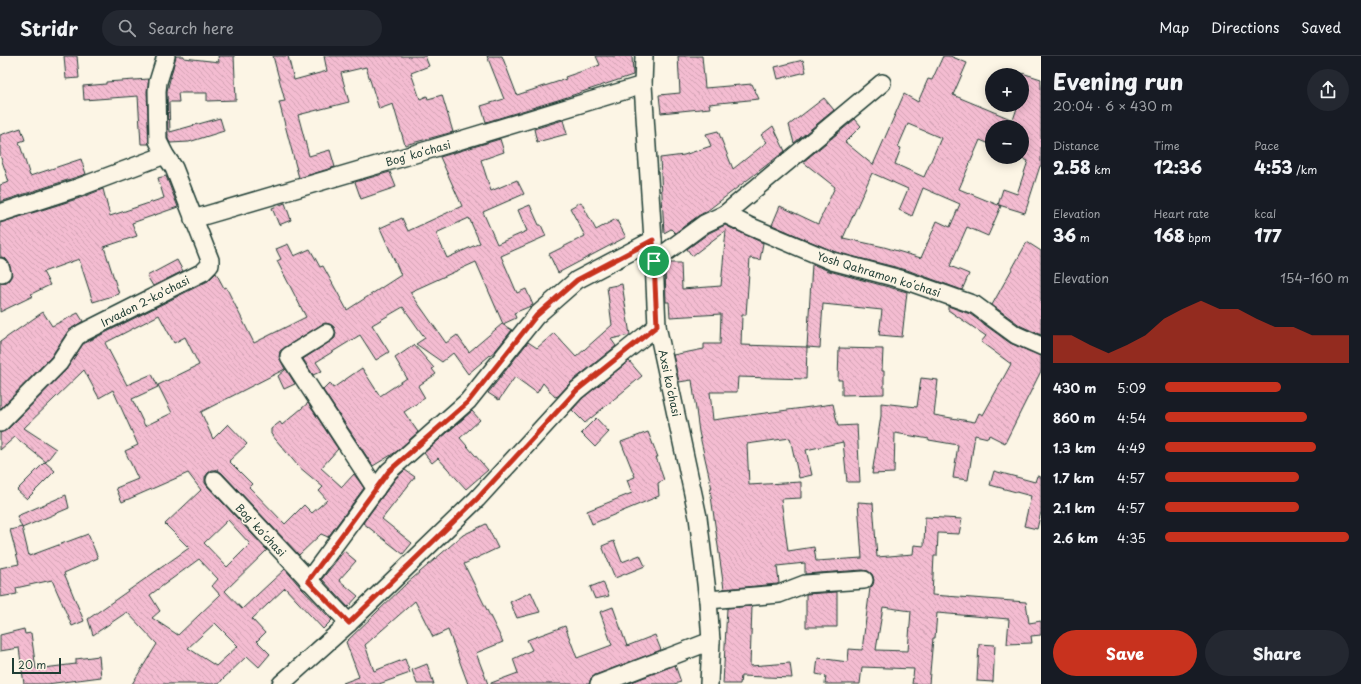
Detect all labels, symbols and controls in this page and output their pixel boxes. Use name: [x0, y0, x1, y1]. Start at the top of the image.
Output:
search box: [102, 10, 382, 46]
text: Stridr: [20, 14, 78, 42]
text: Search here: [148, 16, 234, 39]
icon: search: [116, 17, 138, 39]
text: Map: [1159, 17, 1189, 38]
text: Directions: [1211, 17, 1279, 38]
text: Saved: [1301, 17, 1341, 38]
text: Evening run: [1053, 64, 1183, 97]
map controls: [985, 68, 1029, 164]
button: +: [985, 68, 1029, 112]
button: share: [1307, 69, 1349, 111]
text: 20:04 · 6 × 430 m: [1053, 96, 1173, 115]
button: −: [985, 120, 1029, 164]
street label: Bogʻ koʻchasi: [383, 136, 453, 170]
text: Distance: [1053, 137, 1099, 154]
text: Time: [1154, 137, 1180, 154]
text: Pace: [1254, 137, 1279, 154]
text: 2.58: [1053, 154, 1091, 180]
text: 12:36: [1154, 154, 1202, 180]
text: 4:53: [1254, 154, 1293, 180]
text: km: [1091, 161, 1111, 178]
text: /km: [1293, 161, 1317, 178]
text: Elevation: [1053, 205, 1100, 222]
text: Heart rate: [1154, 205, 1209, 222]
text: kcal: [1254, 205, 1276, 222]
text: 36: [1053, 222, 1076, 248]
text: 168: [1154, 222, 1185, 248]
text: 177: [1254, 222, 1281, 248]
text: m: [1076, 229, 1090, 246]
text: bpm: [1185, 229, 1211, 246]
pin: [637, 244, 671, 278]
street label: Yosh Qahramon koʻchasi: [815, 247, 943, 301]
icon: arrive: [643, 250, 665, 272]
text: Elevation: [1053, 268, 1109, 287]
text: 154–160 m: [1280, 268, 1349, 287]
street label: Irvadon 2-koʼchasi: [98, 271, 192, 331]
street label: Axsi koʻchasi: [655, 348, 685, 418]
text: 430 m: [1053, 378, 1096, 397]
text: 5:09: [1117, 378, 1146, 397]
text: 860 m: [1053, 408, 1095, 427]
text: 4:54: [1117, 408, 1146, 427]
text: 1.3 km: [1053, 438, 1096, 457]
text: 4:49: [1117, 438, 1145, 457]
text: 1.7 km: [1053, 468, 1094, 487]
text: 4:57: [1117, 468, 1145, 487]
text: 2.1 km: [1053, 498, 1095, 517]
text: 4:57: [1117, 498, 1145, 517]
street label: Bogʻ koʻchasi: [232, 500, 290, 560]
text: 2.6 km: [1053, 528, 1098, 547]
text: 4:35: [1117, 528, 1146, 547]
button: Save: [1053, 630, 1197, 676]
button: Share: [1205, 630, 1349, 676]
scale bar: [12, 656, 61, 675]
text: 20 m: [18, 656, 46, 673]

